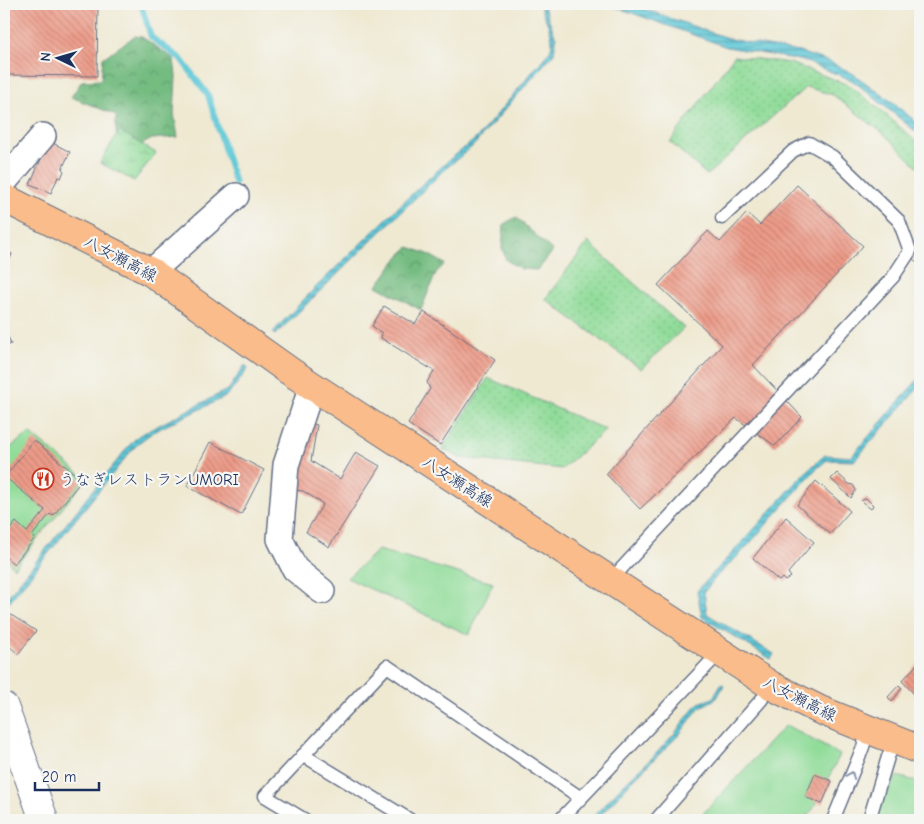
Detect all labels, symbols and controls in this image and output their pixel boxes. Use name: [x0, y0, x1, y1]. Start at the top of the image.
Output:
north arrow: [32, 32, 82, 82]
text: N: [37, 52, 54, 62]
street label: 八女瀬高線: [81, 232, 160, 286]
street label: 八女瀬高線: [419, 453, 496, 511]
restaurant icon: うなぎレストランUMORI: [31, 467, 55, 491]
place label: うなぎレストランUMORI: [59, 471, 239, 489]
street label: 八女瀬高線: [760, 673, 839, 725]
scale bar: [35, 759, 99, 791]
text: 20 m: [42, 768, 76, 786]
one-way arrow: [845, 771, 856, 780]

